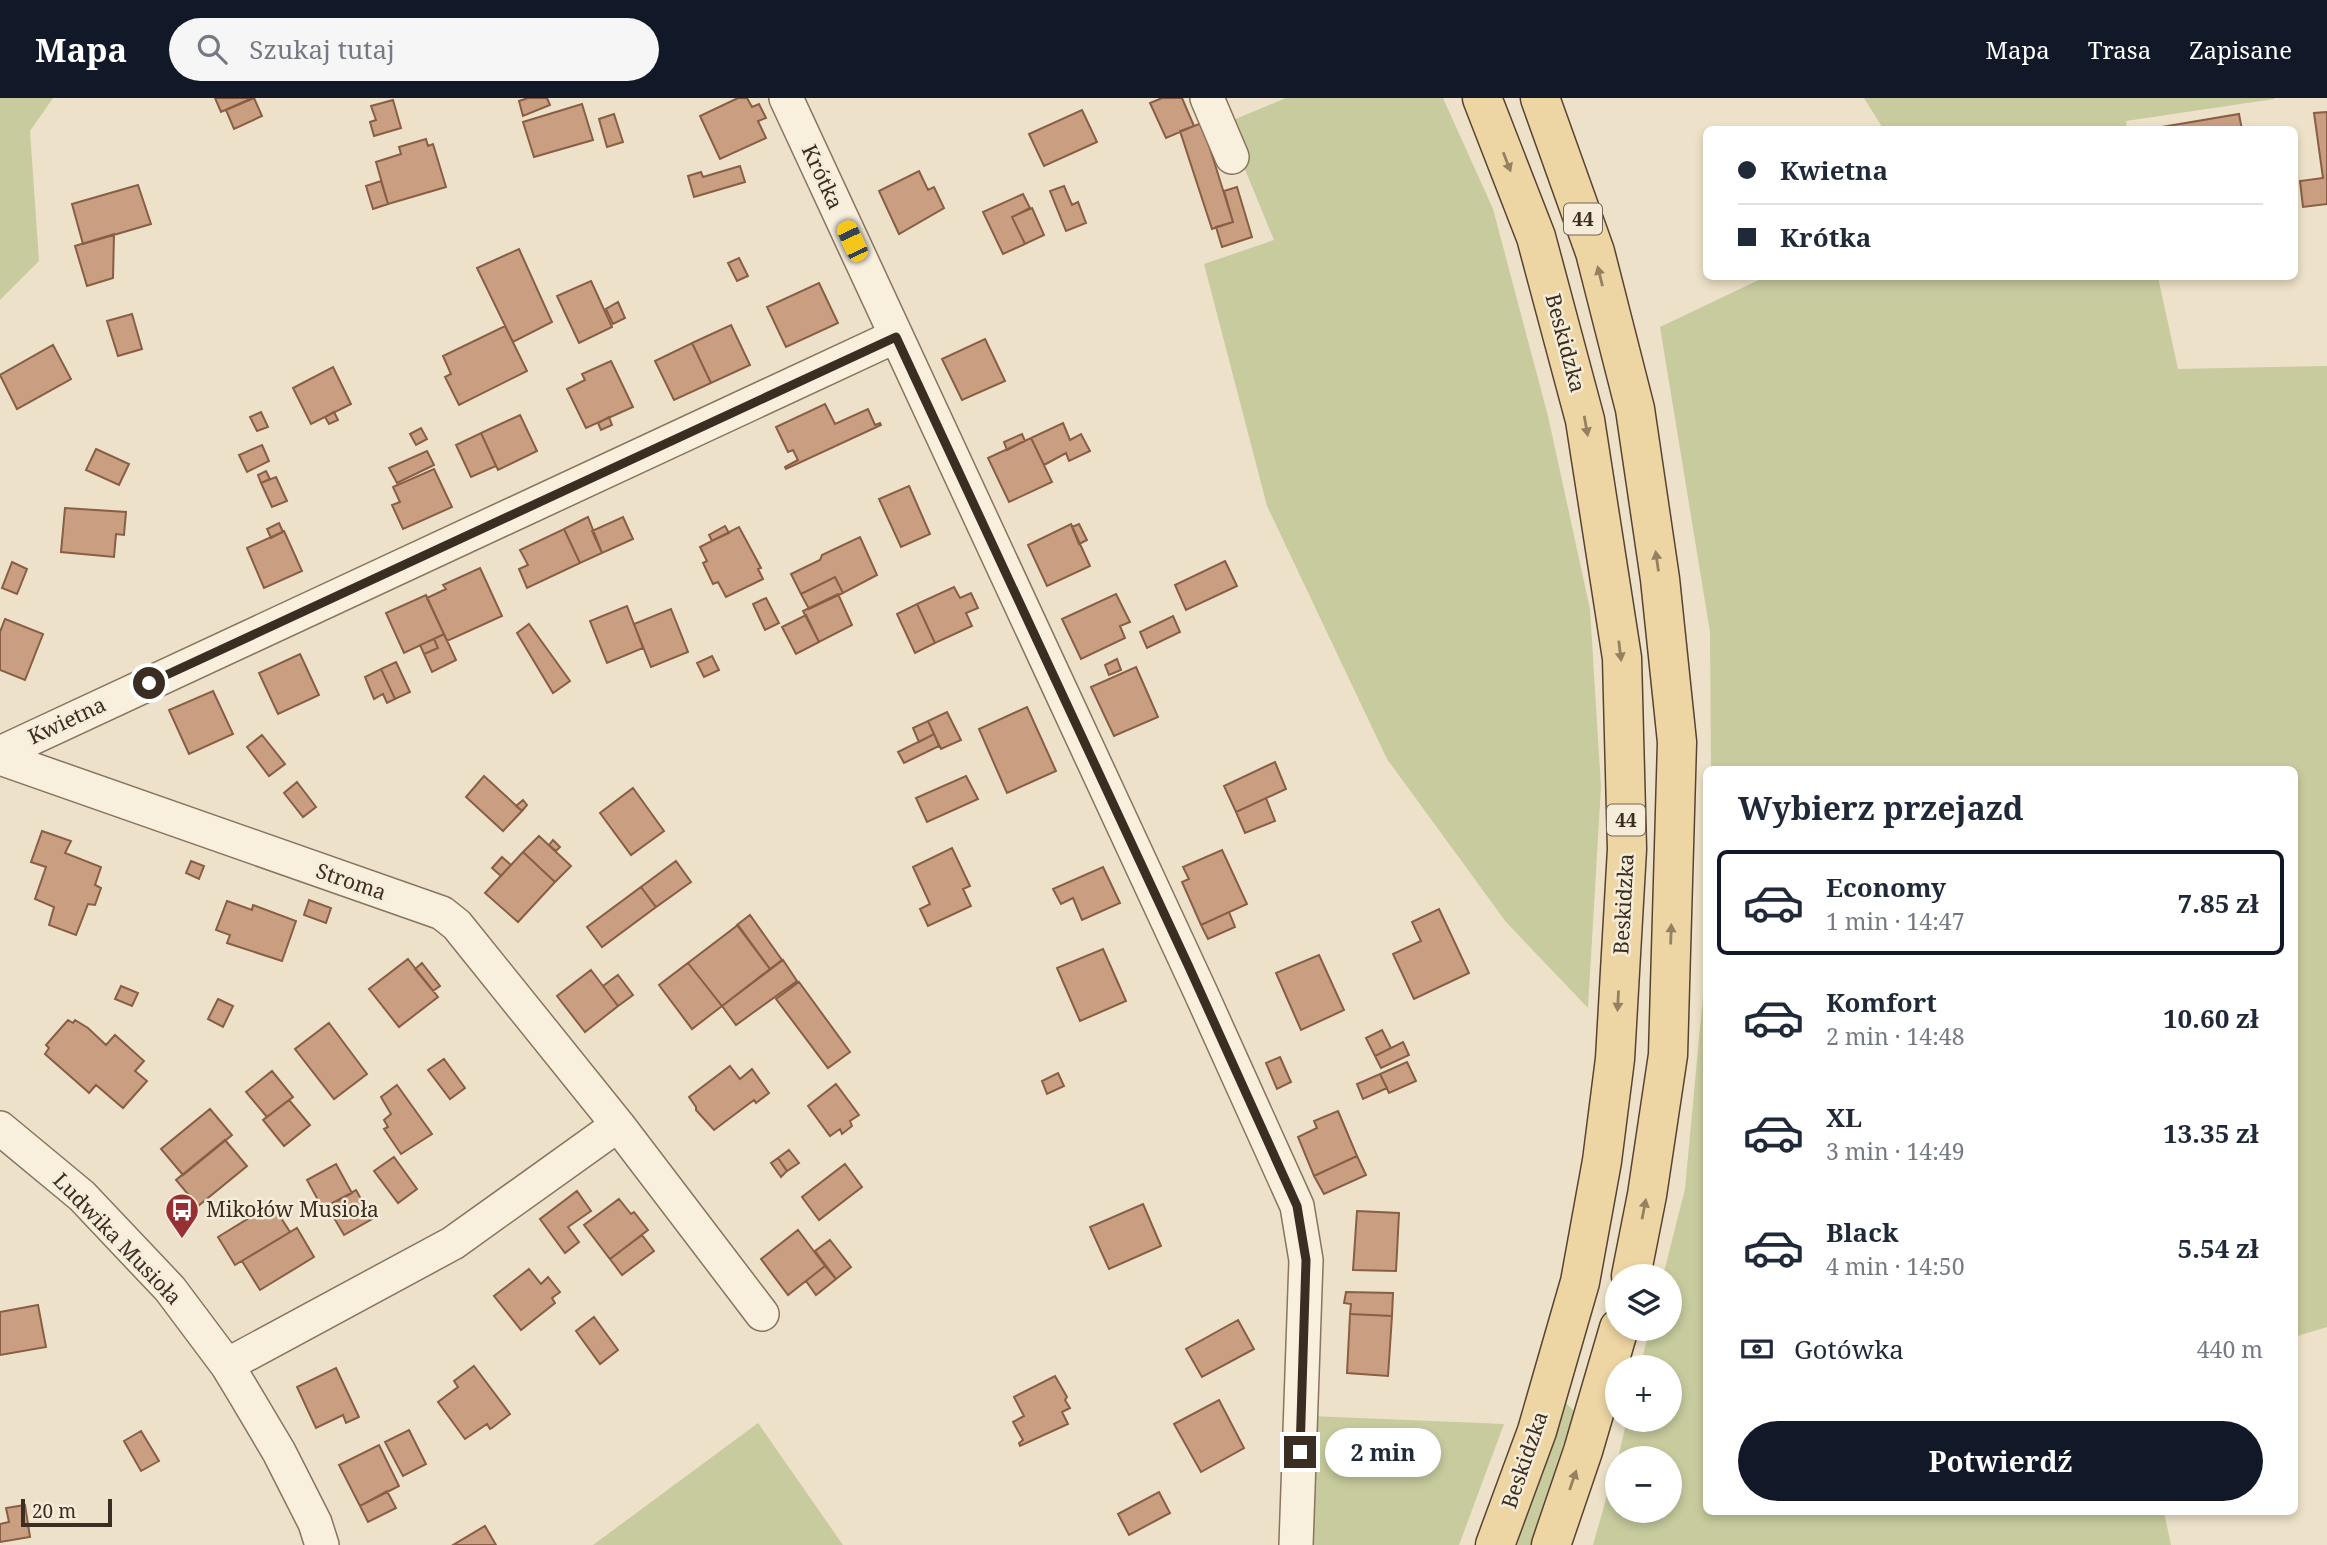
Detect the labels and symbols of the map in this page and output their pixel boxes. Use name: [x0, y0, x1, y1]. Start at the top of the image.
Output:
street label: Krótka: [796, 140, 850, 213]
one-way arrow: [1502, 151, 1513, 172]
road number: 44: [1564, 203, 1602, 234]
car: [834, 218, 871, 264]
one-way arrow: [1595, 265, 1606, 287]
street label: Beskidzka: [1539, 290, 1593, 395]
one-way arrow: [1581, 415, 1592, 437]
one-way arrow: [1651, 550, 1662, 572]
one-way arrow: [1615, 640, 1626, 662]
route start: [133, 667, 165, 699]
street label: Kwietna: [23, 690, 110, 750]
road number: 44: [1607, 804, 1645, 835]
street label: Beskidzka: [1606, 853, 1640, 955]
street label: Stroma: [312, 856, 390, 906]
one-way arrow: [1666, 923, 1677, 945]
one-way arrow: [1613, 990, 1624, 1012]
street label: Ludwika Musioła: [47, 1166, 188, 1310]
bus stop icon: Mikołów Musioła: [163, 1191, 201, 1240]
place label: Mikołów Musioła: [206, 1195, 379, 1223]
one-way arrow: [1639, 1198, 1650, 1220]
street label: Beskidzka: [1494, 1407, 1554, 1512]
callout: 2 min: [1324, 1428, 1440, 1476]
route end: [1284, 1436, 1316, 1468]
one-way arrow: [1568, 1470, 1579, 1491]
scale bar: [21, 1496, 112, 1528]

